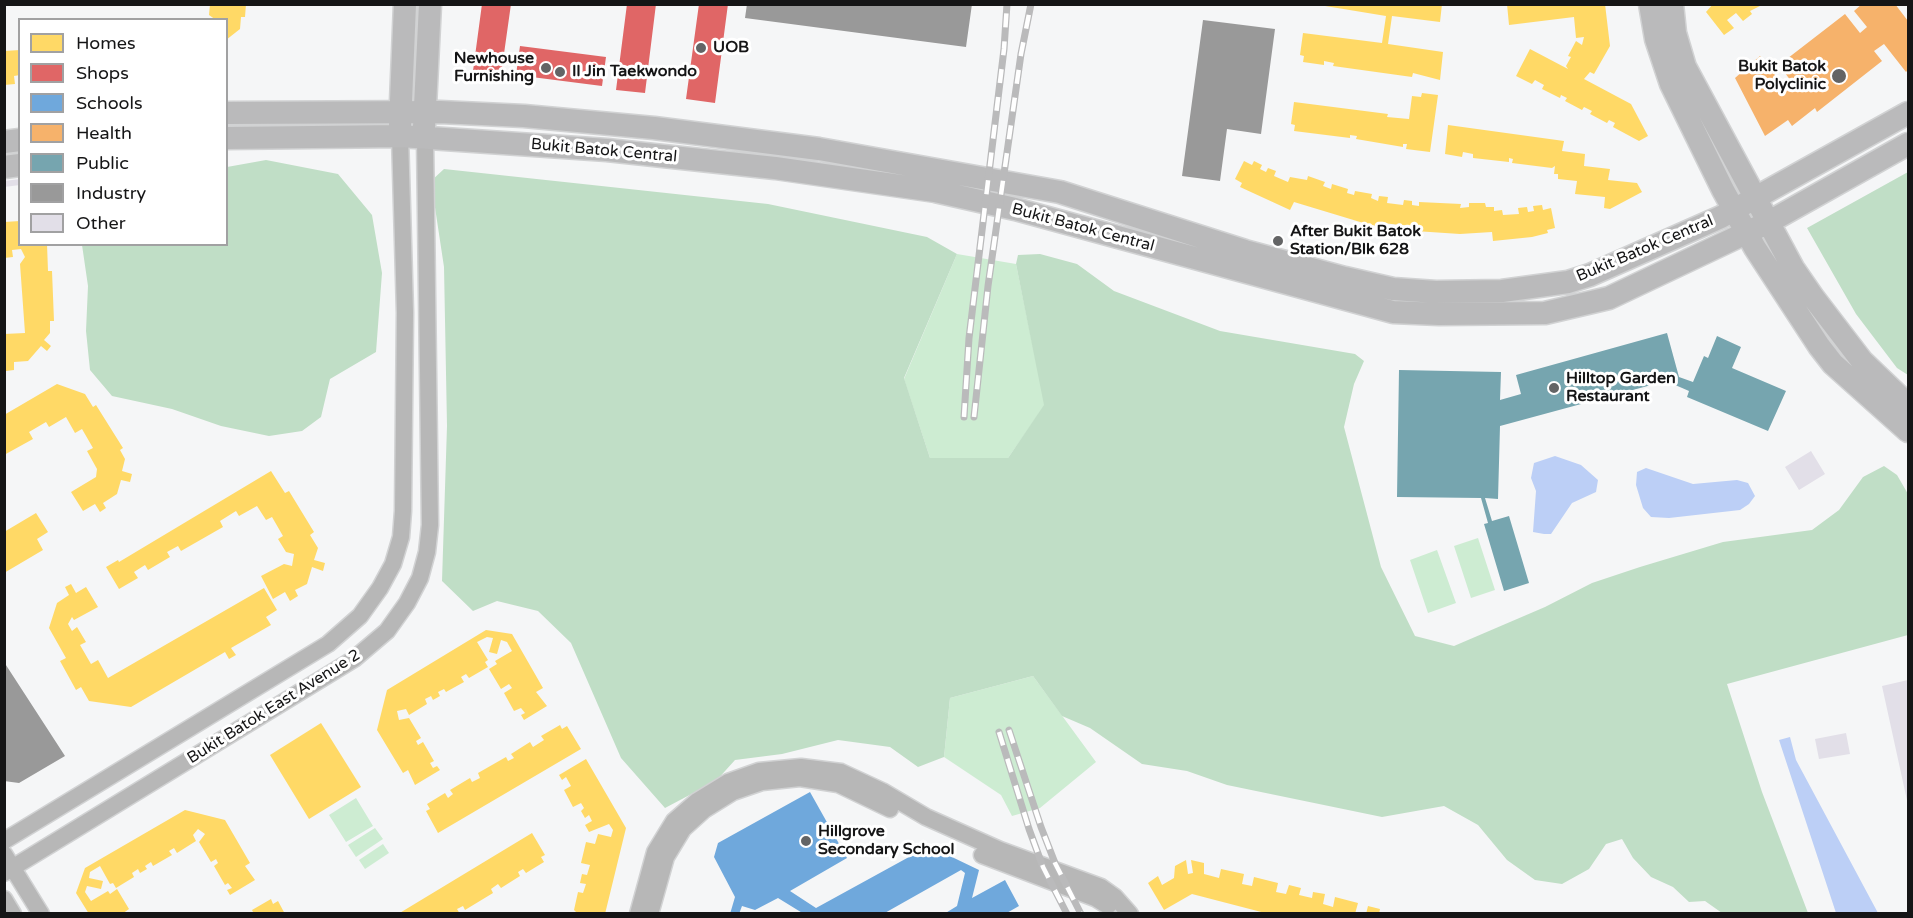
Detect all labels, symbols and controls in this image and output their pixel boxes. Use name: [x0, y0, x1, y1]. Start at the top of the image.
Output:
legend: [18, 18, 228, 246]
text: Homes: [76, 32, 136, 54]
place label: UOB: [713, 38, 749, 58]
marker: UOB: [694, 41, 708, 55]
place label: Newhouse Furnishing: [454, 49, 534, 87]
place label: Bukit Batok Polyclinic: [1738, 57, 1826, 95]
marker: Newhouse Furnishing: [539, 61, 553, 75]
text: Shops: [76, 62, 129, 84]
place label: Il Jin Taekwondo: [572, 62, 697, 82]
marker: Il Jin Taekwondo: [553, 65, 567, 79]
marker: Bukit Batok Polyclinic: [1830, 67, 1848, 85]
text: Schools: [76, 92, 143, 114]
text: Health: [76, 122, 132, 144]
street label: Bukit Batok Central: [530, 135, 678, 167]
text: Public: [76, 152, 129, 174]
text: Industry: [76, 182, 146, 204]
street label: Bukit Batok Central: [1010, 200, 1156, 256]
street label: Bukit Batok Central: [1574, 211, 1716, 287]
text: Other: [76, 212, 126, 234]
place label: After Bukit Batok Station/Blk 628: [1290, 222, 1421, 260]
marker: After Bukit Batok Station/Blk 628: [1271, 234, 1285, 248]
place label: Hilltop Garden Restaurant: [1566, 369, 1676, 407]
marker: Hilltop Garden Restaurant: [1547, 381, 1561, 395]
street label: Bukit Batok East Avenue 2: [184, 646, 364, 768]
place label: Hillgrove Secondary School: [818, 822, 954, 860]
marker: Hillgrove Secondary School: [799, 834, 813, 848]

